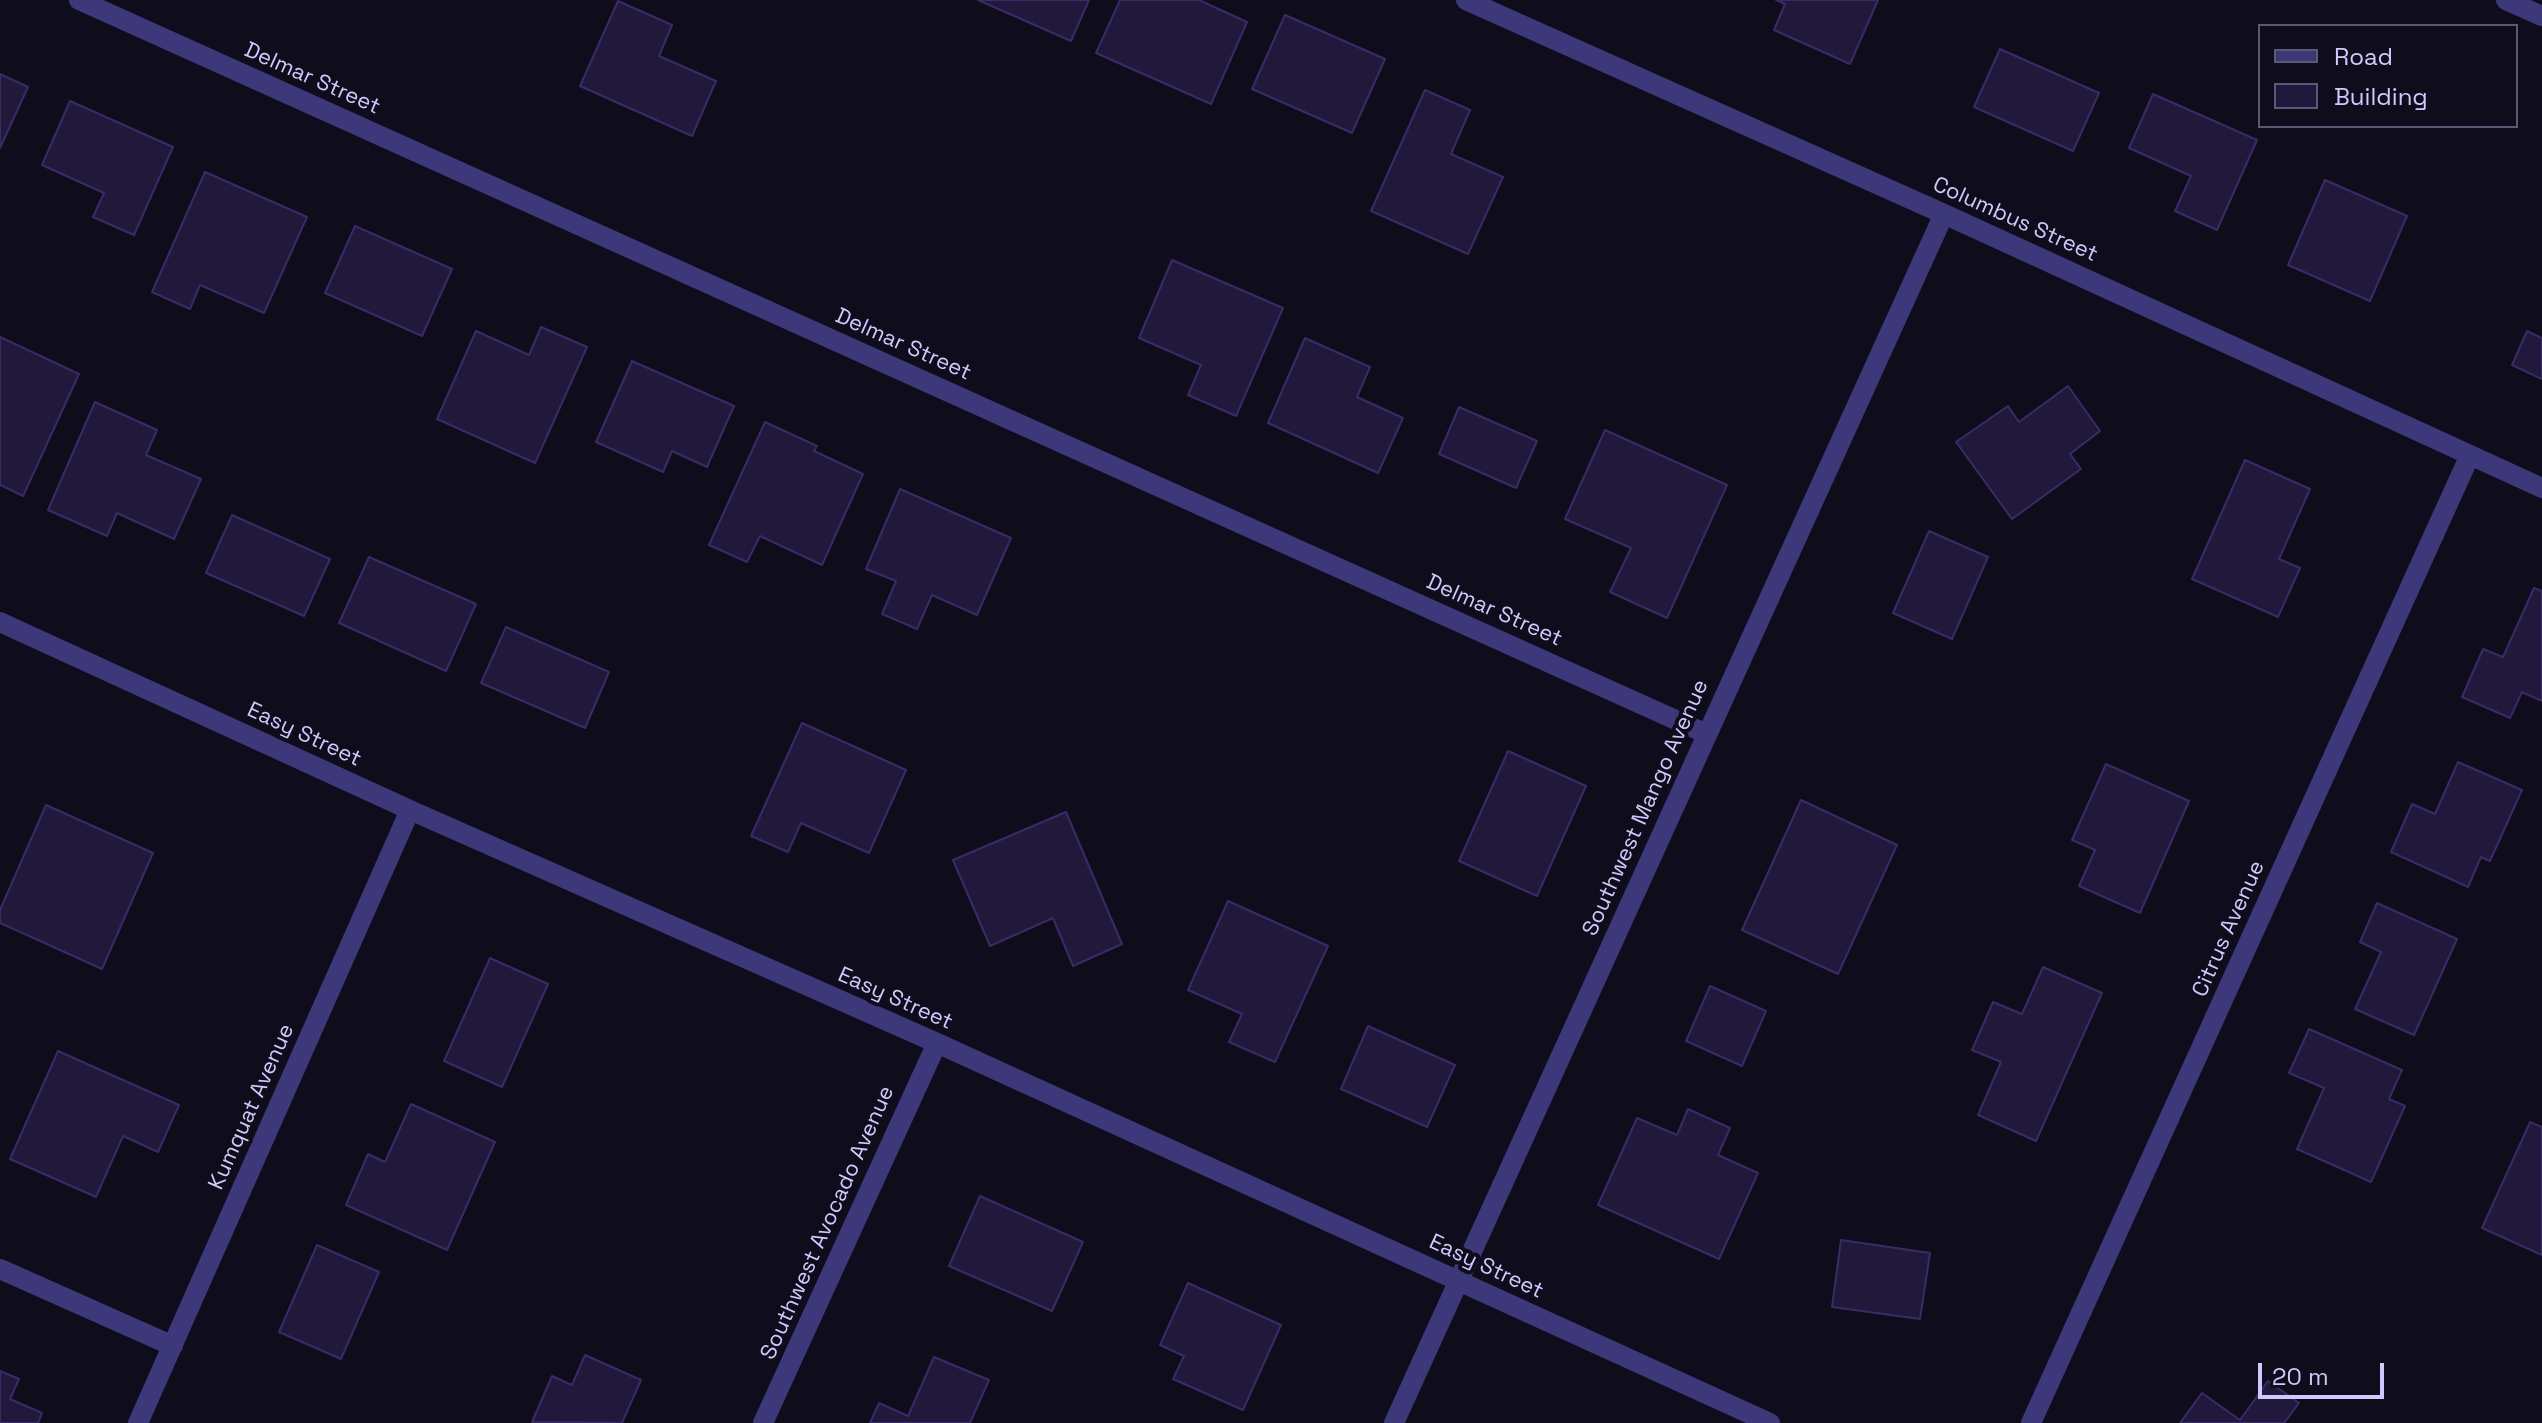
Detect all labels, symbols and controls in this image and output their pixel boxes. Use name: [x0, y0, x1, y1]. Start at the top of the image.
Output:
legend: [2258, 24, 2518, 128]
street label: Delmar Street: [240, 37, 384, 121]
text: Road: [2334, 41, 2393, 72]
text: Building: [2334, 81, 2428, 112]
street label: Columbus Street: [1929, 172, 2101, 268]
street label: Delmar Street: [831, 303, 975, 387]
street label: Delmar Street: [1422, 569, 1566, 653]
street label: Southwest Mango Avenue: [1577, 676, 1715, 940]
street label: Easy Street: [243, 697, 365, 773]
street label: Citrus Avenue: [2187, 857, 2271, 1001]
street label: Easy Street: [833, 962, 957, 1036]
street label: Kumquat Avenue: [204, 1020, 300, 1194]
street label: Southwest Avocado Avenue: [756, 1082, 900, 1364]
street label: Easy Street: [1425, 1229, 1547, 1305]
scale bar: [2262, 1347, 2388, 1397]
text: 20 m: [2272, 1361, 2329, 1392]

